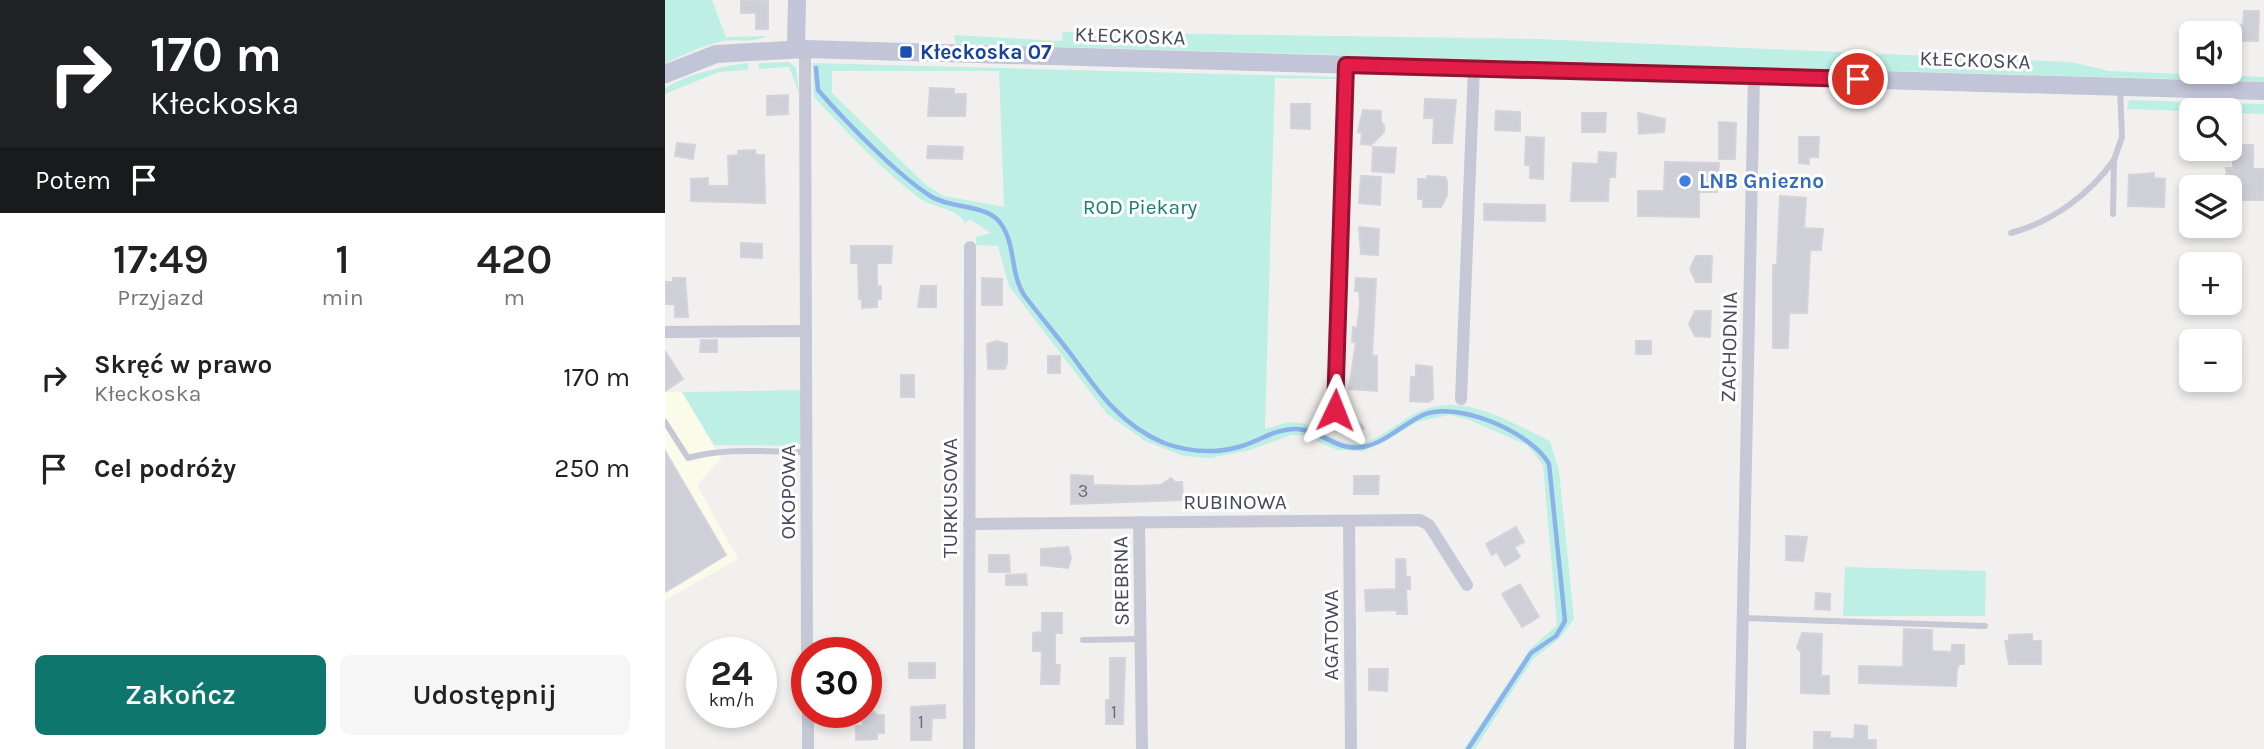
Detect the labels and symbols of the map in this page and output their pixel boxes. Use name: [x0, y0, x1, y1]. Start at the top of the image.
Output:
street label: KŁECKOSKA: [1074, 22, 1186, 50]
place label: Kłeckoska 07: [920, 40, 1052, 64]
marker: Kłeckoska 07: [898, 44, 914, 60]
street label: KŁECKOSKA: [1919, 46, 2031, 74]
pin: [1828, 49, 1888, 109]
place label: LNB Gniezno: [1699, 169, 1824, 193]
marker: LNB Gniezno: [1677, 173, 1693, 189]
park label: ROD Piekary: [1083, 195, 1198, 219]
street label: ZACHODNIA: [1716, 291, 1742, 403]
position arrow: [1298, 373, 1372, 447]
street label: TURKUSOWA: [938, 438, 962, 558]
street label: OKOPOWA: [776, 444, 800, 540]
house number: 3: [1078, 480, 1088, 502]
street label: RUBINOWA: [1183, 490, 1287, 514]
street label: SREBRNA: [1108, 536, 1134, 626]
street label: AGATOWA: [1319, 589, 1343, 681]
speed limit sign: 30: [791, 637, 882, 728]
house number: 1: [1111, 701, 1117, 723]
house number: 1: [918, 711, 924, 733]

